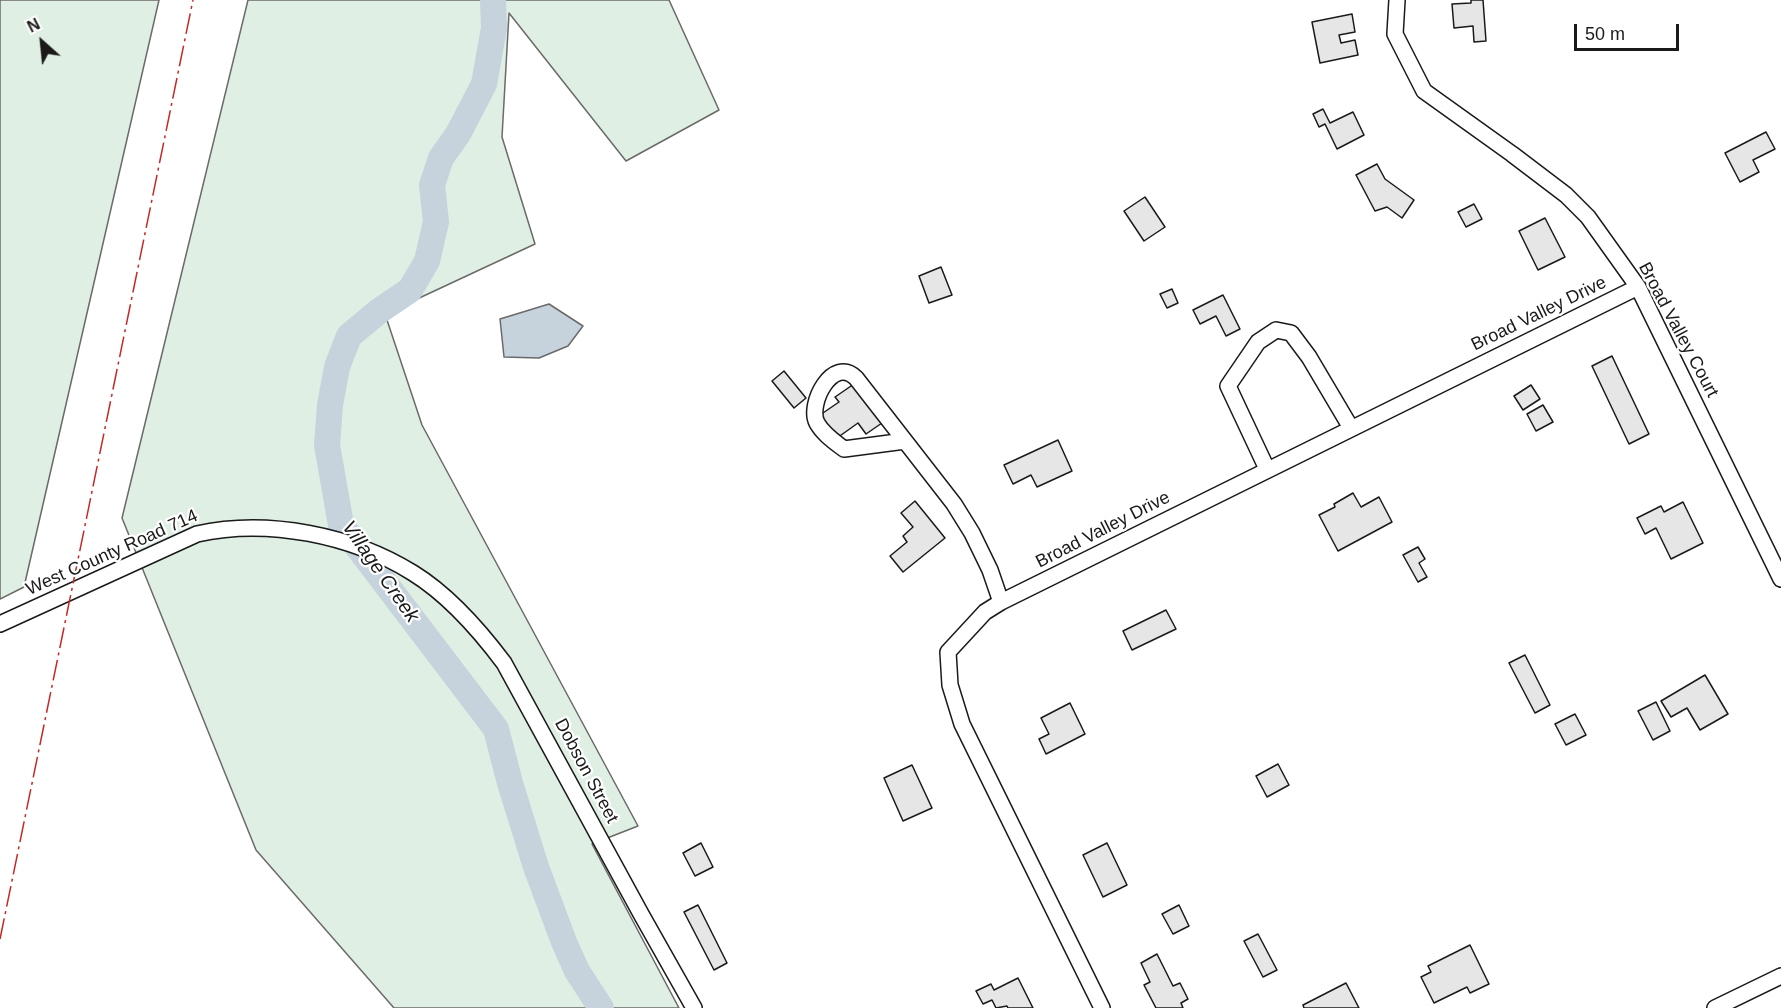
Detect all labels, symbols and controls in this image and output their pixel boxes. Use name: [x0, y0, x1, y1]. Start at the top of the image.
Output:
north arrow: [12, 12, 72, 72]
scale bar: [1577, 12, 1682, 50]
text: N: [25, 15, 43, 36]
text: 50 m: [1585, 24, 1625, 44]
street label: Broad Valley Court: [1633, 259, 1723, 401]
street label: Broad Valley Drive: [1468, 272, 1610, 356]
street label: Broad Valley Drive: [1032, 487, 1174, 573]
street label: West County Road 714: [23, 505, 201, 601]
water label: Village Creek: [336, 517, 424, 627]
street label: Dobson Street: [549, 715, 623, 827]

